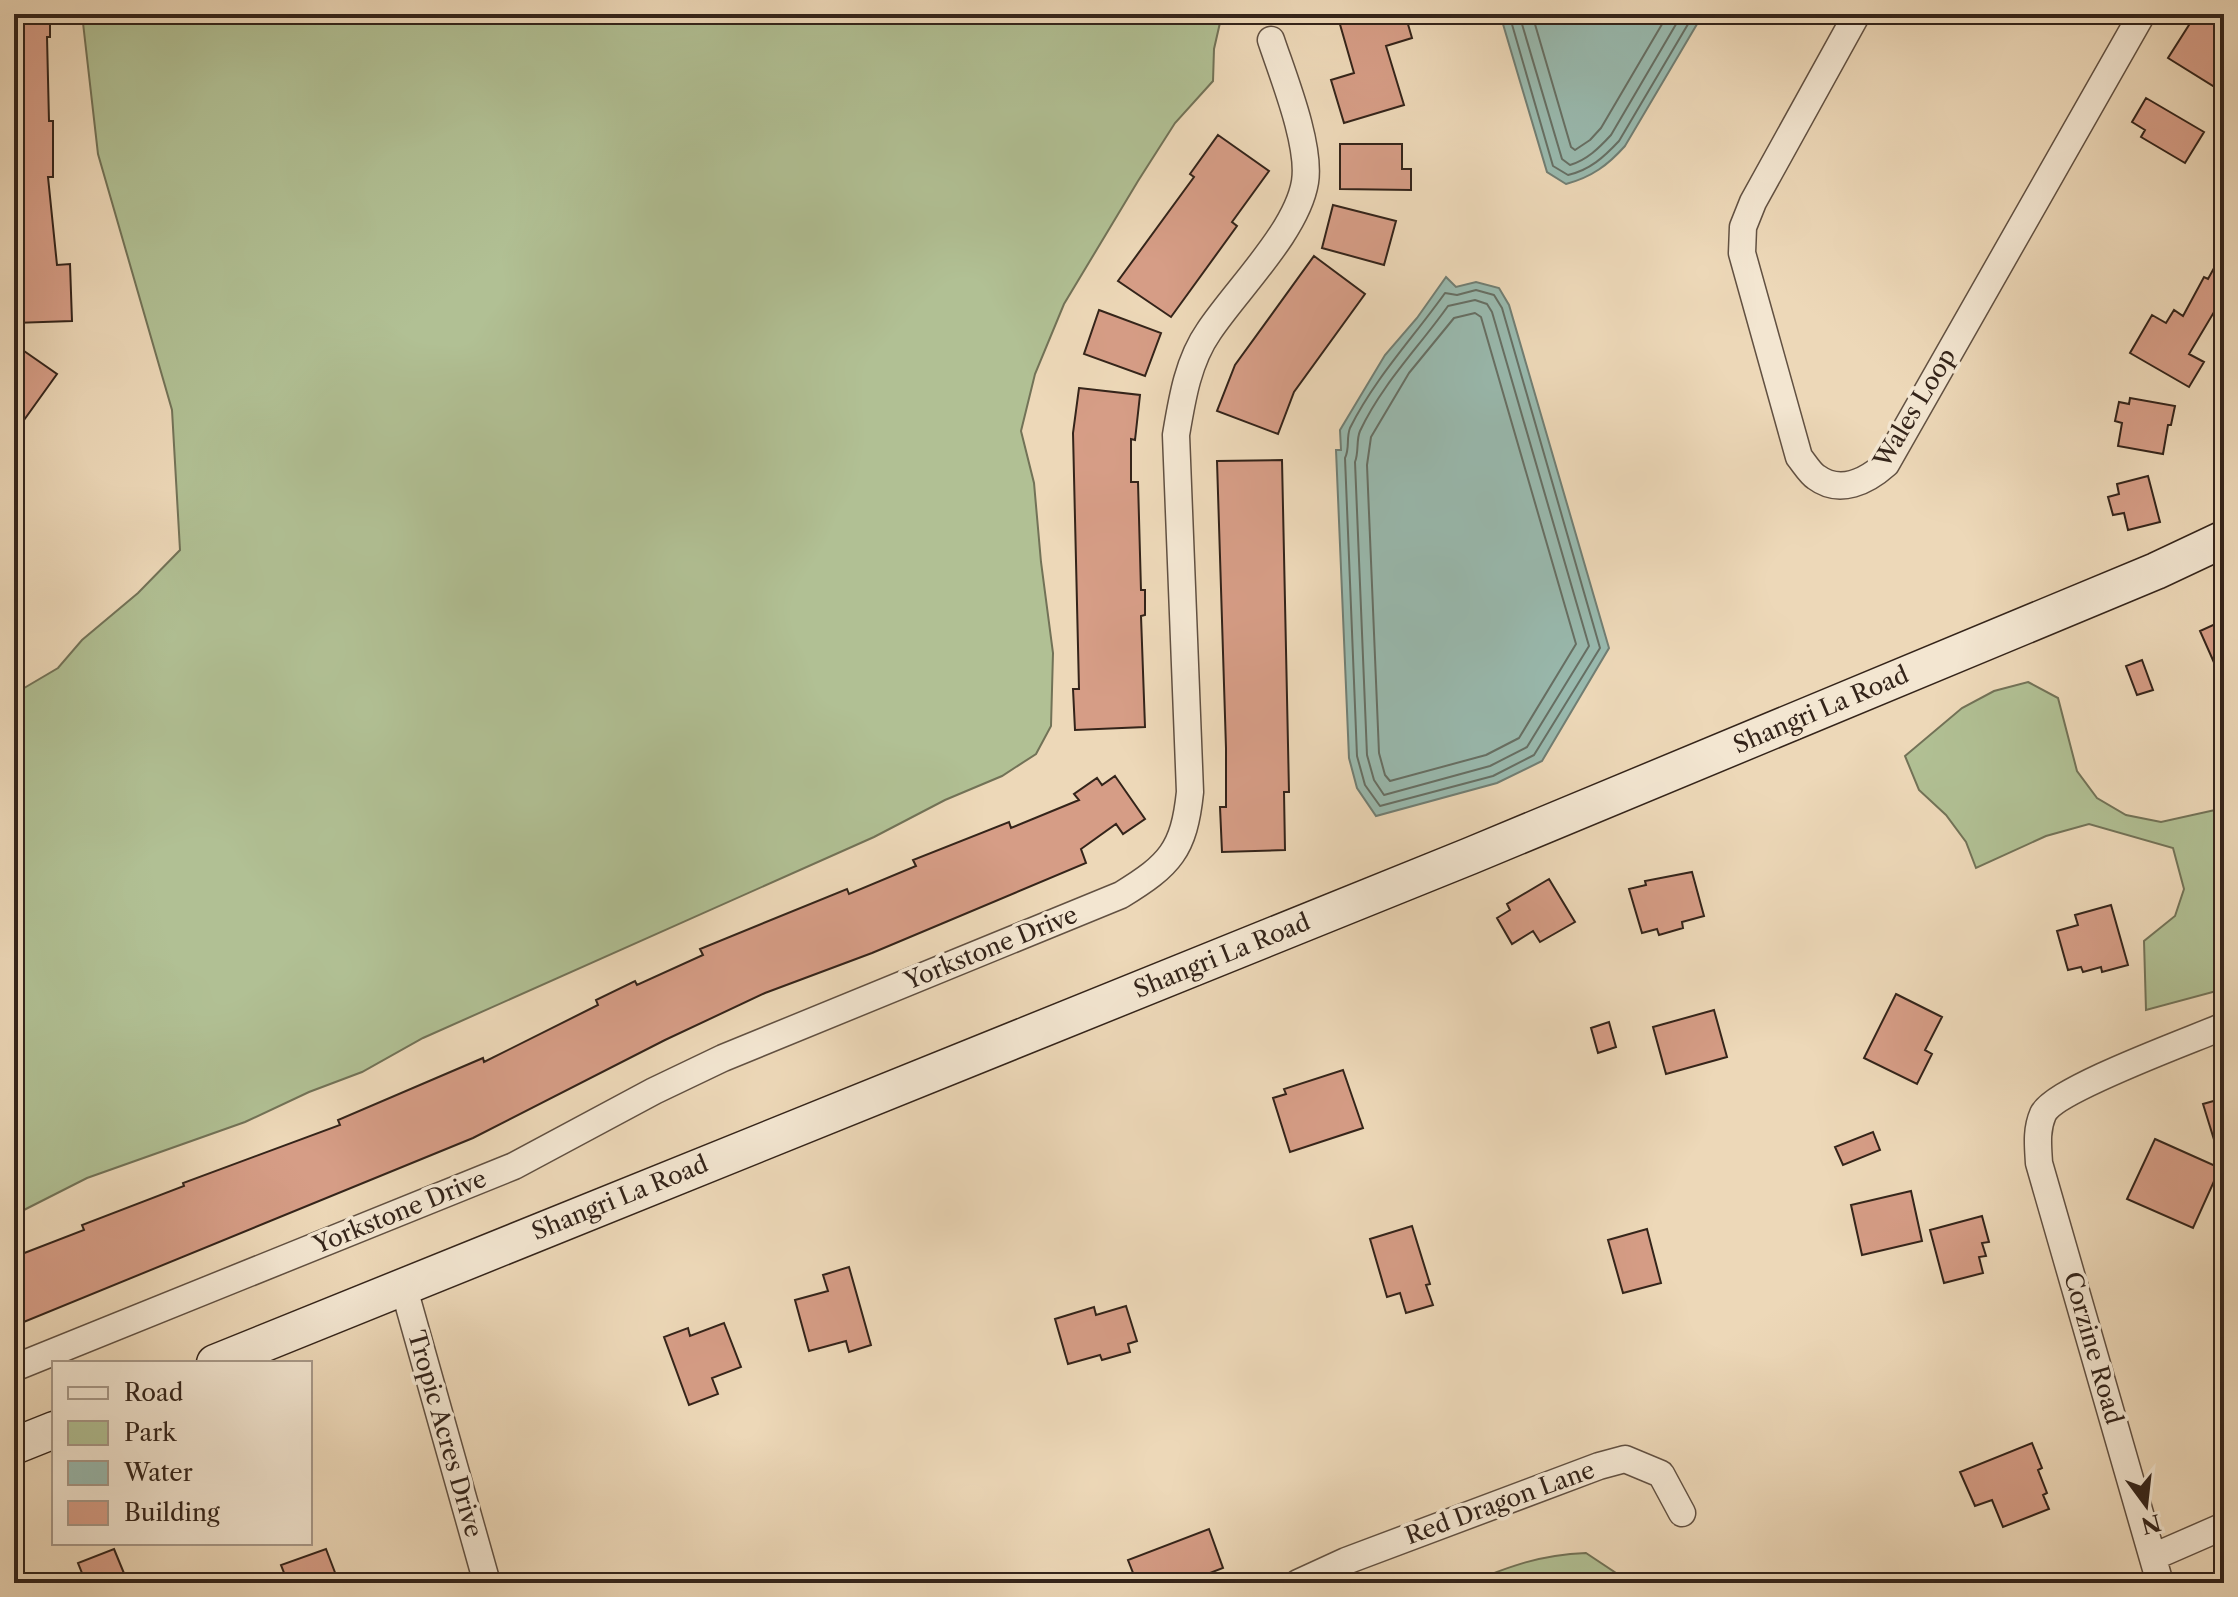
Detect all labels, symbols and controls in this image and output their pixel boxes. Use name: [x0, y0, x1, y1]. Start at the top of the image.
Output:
street label: Wales Loop: [1867, 343, 1962, 474]
street label: Shangri La Road: [1729, 659, 1913, 759]
street label: Yorkstone Drive: [899, 900, 1081, 996]
street label: Shangri La Road: [1130, 907, 1314, 1004]
street label: Shangri La Road: [528, 1149, 712, 1246]
street label: Yorkstone Drive: [308, 1164, 490, 1260]
street label: Corzine Road: [2058, 1268, 2129, 1428]
street label: Tropic Acres Drive: [402, 1327, 489, 1541]
legend: [52, 1361, 312, 1545]
text: Road: [124, 1378, 184, 1407]
text: Park: [124, 1418, 177, 1447]
street label: Red Dragon Lane: [1401, 1455, 1599, 1550]
text: Water: [123, 1458, 193, 1487]
north arrow: [2106, 1465, 2186, 1545]
text: Building: [124, 1498, 220, 1527]
text: N: [2138, 1508, 2164, 1539]

